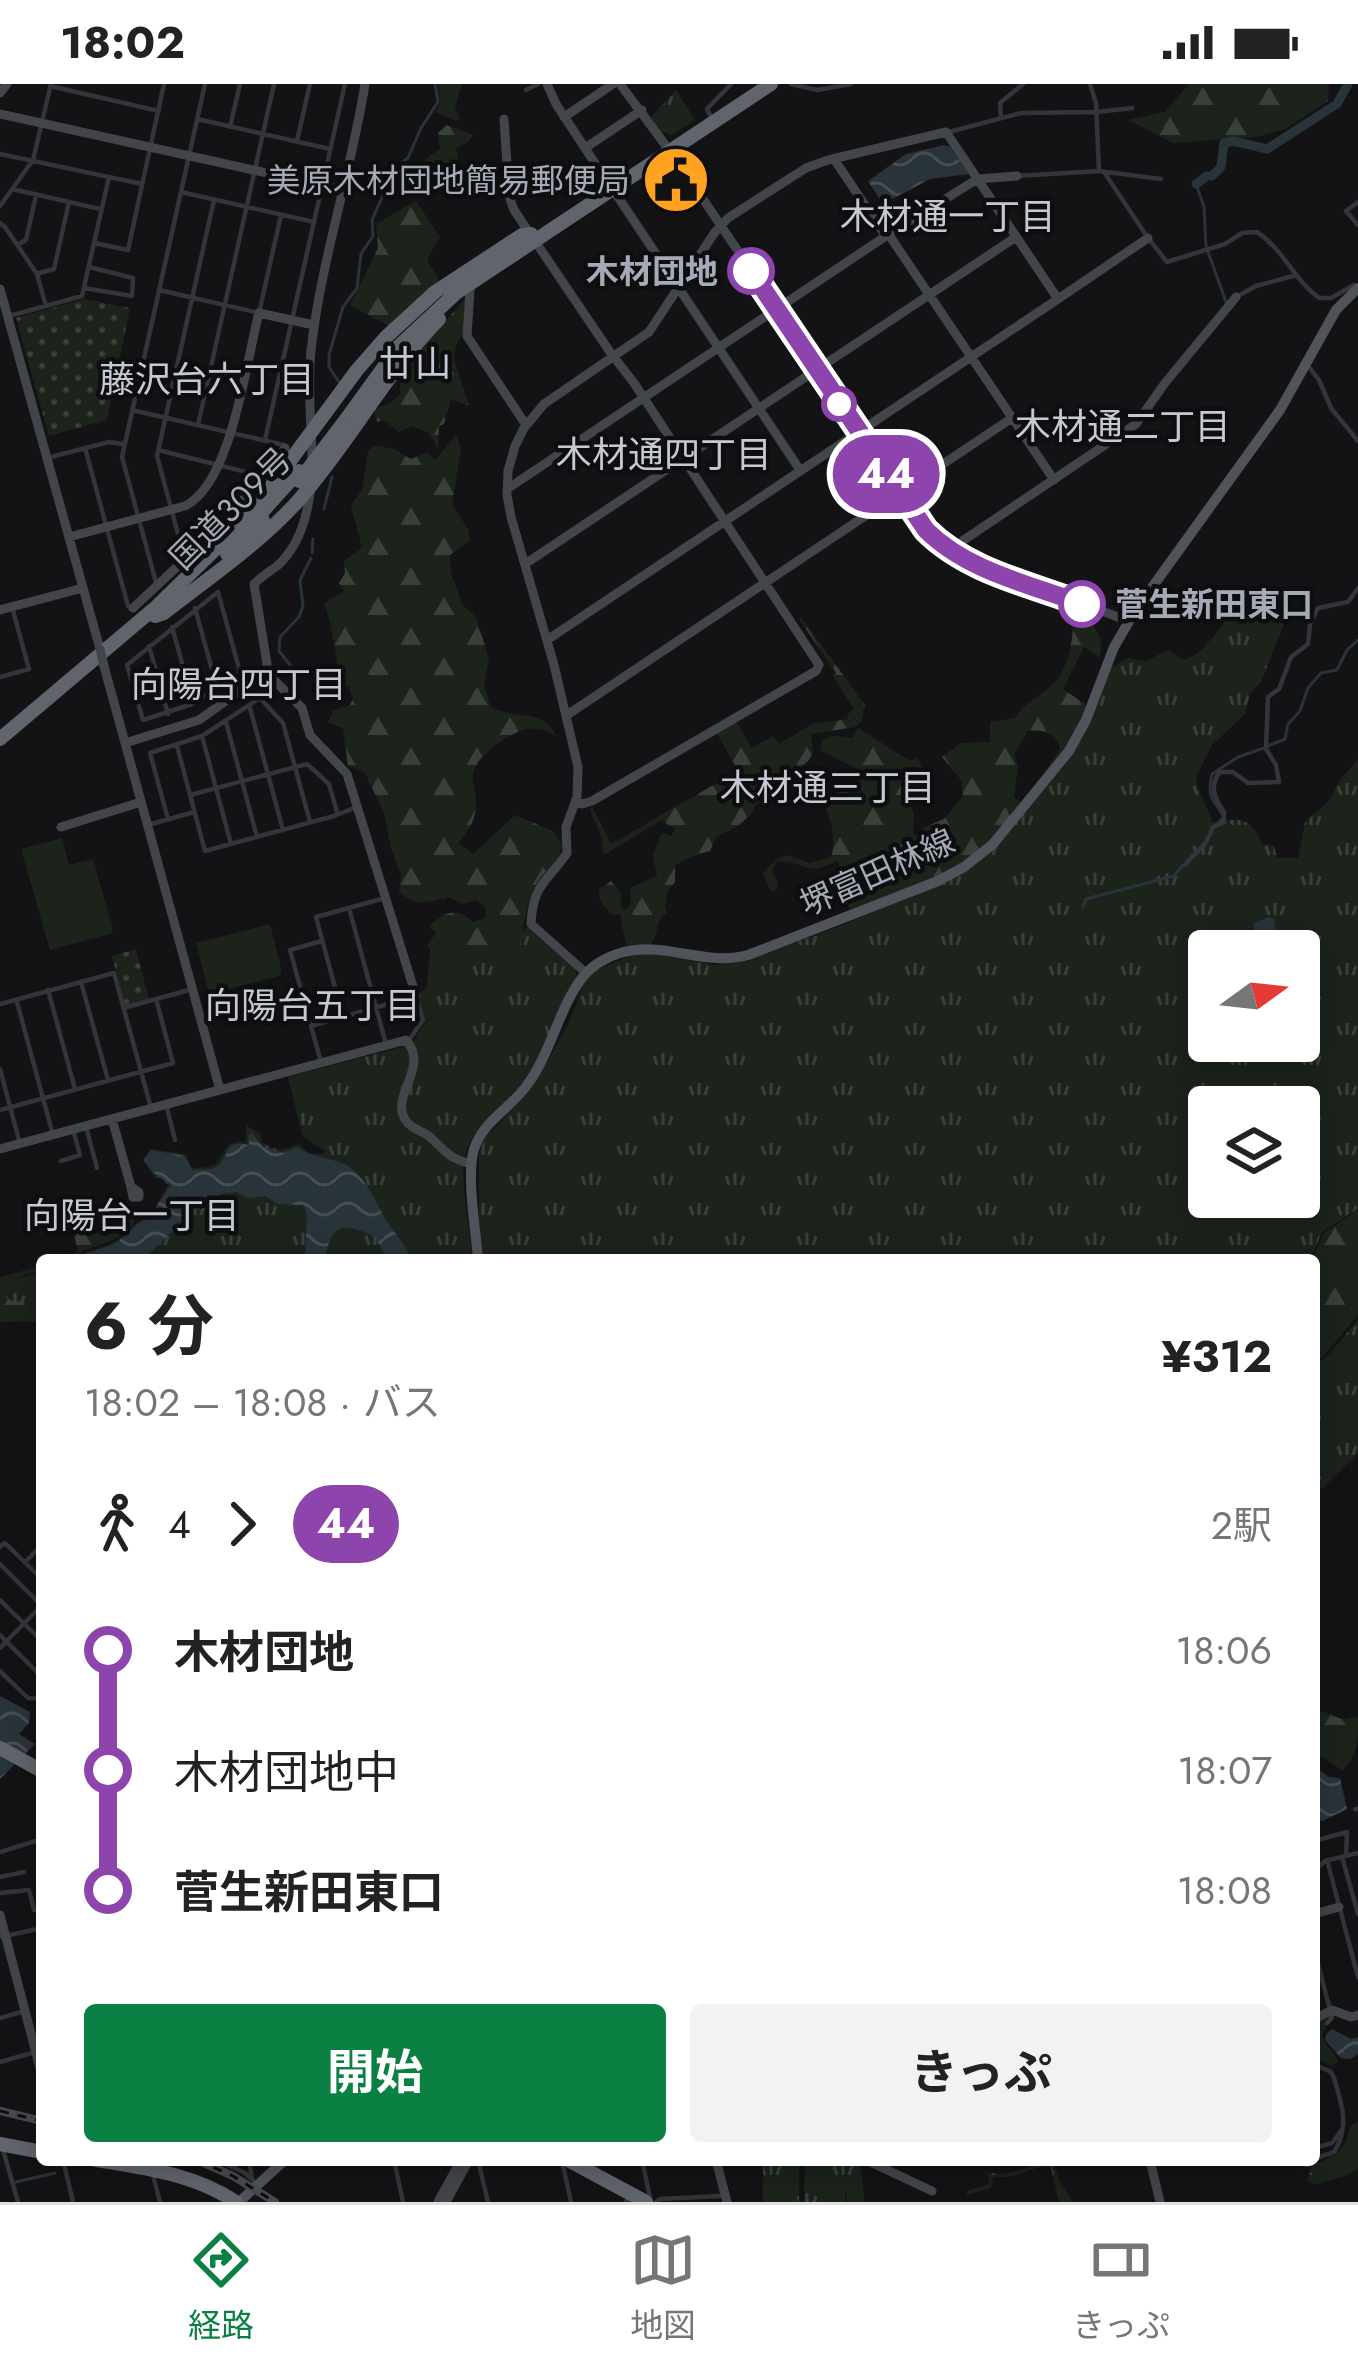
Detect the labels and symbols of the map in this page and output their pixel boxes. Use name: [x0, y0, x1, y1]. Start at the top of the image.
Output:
public building icon: 美原木材団地簡易郵便局: [641, 145, 711, 215]
place label: 美原木材団地簡易郵便局: [267, 157, 630, 204]
district label: 木材通一丁目: [840, 190, 1056, 242]
place label: 木材団地: [586, 248, 718, 295]
marker: 木材団地: [729, 249, 773, 293]
district label: 廿山: [379, 337, 451, 389]
district label: 藤沢台六丁目: [99, 353, 315, 405]
unlabelled marker: [823, 388, 855, 420]
district label: 木材通二丁目: [1015, 400, 1231, 452]
district label: 木材通四丁目: [556, 428, 772, 480]
line badge: 44: [832, 435, 940, 513]
street label: 国道309号: [159, 437, 302, 580]
place label: 菅生新田東口: [1115, 581, 1313, 628]
marker: 菅生新田東口: [1060, 582, 1104, 626]
district label: 向陽台四丁目: [131, 658, 347, 710]
district label: 木材通三丁目: [720, 761, 936, 813]
street label: 堺富田林線: [792, 817, 962, 927]
north arrow: [1188, 930, 1320, 1062]
district label: 向陽台五丁目: [205, 979, 421, 1031]
district label: 向陽台一丁目: [24, 1189, 240, 1241]

